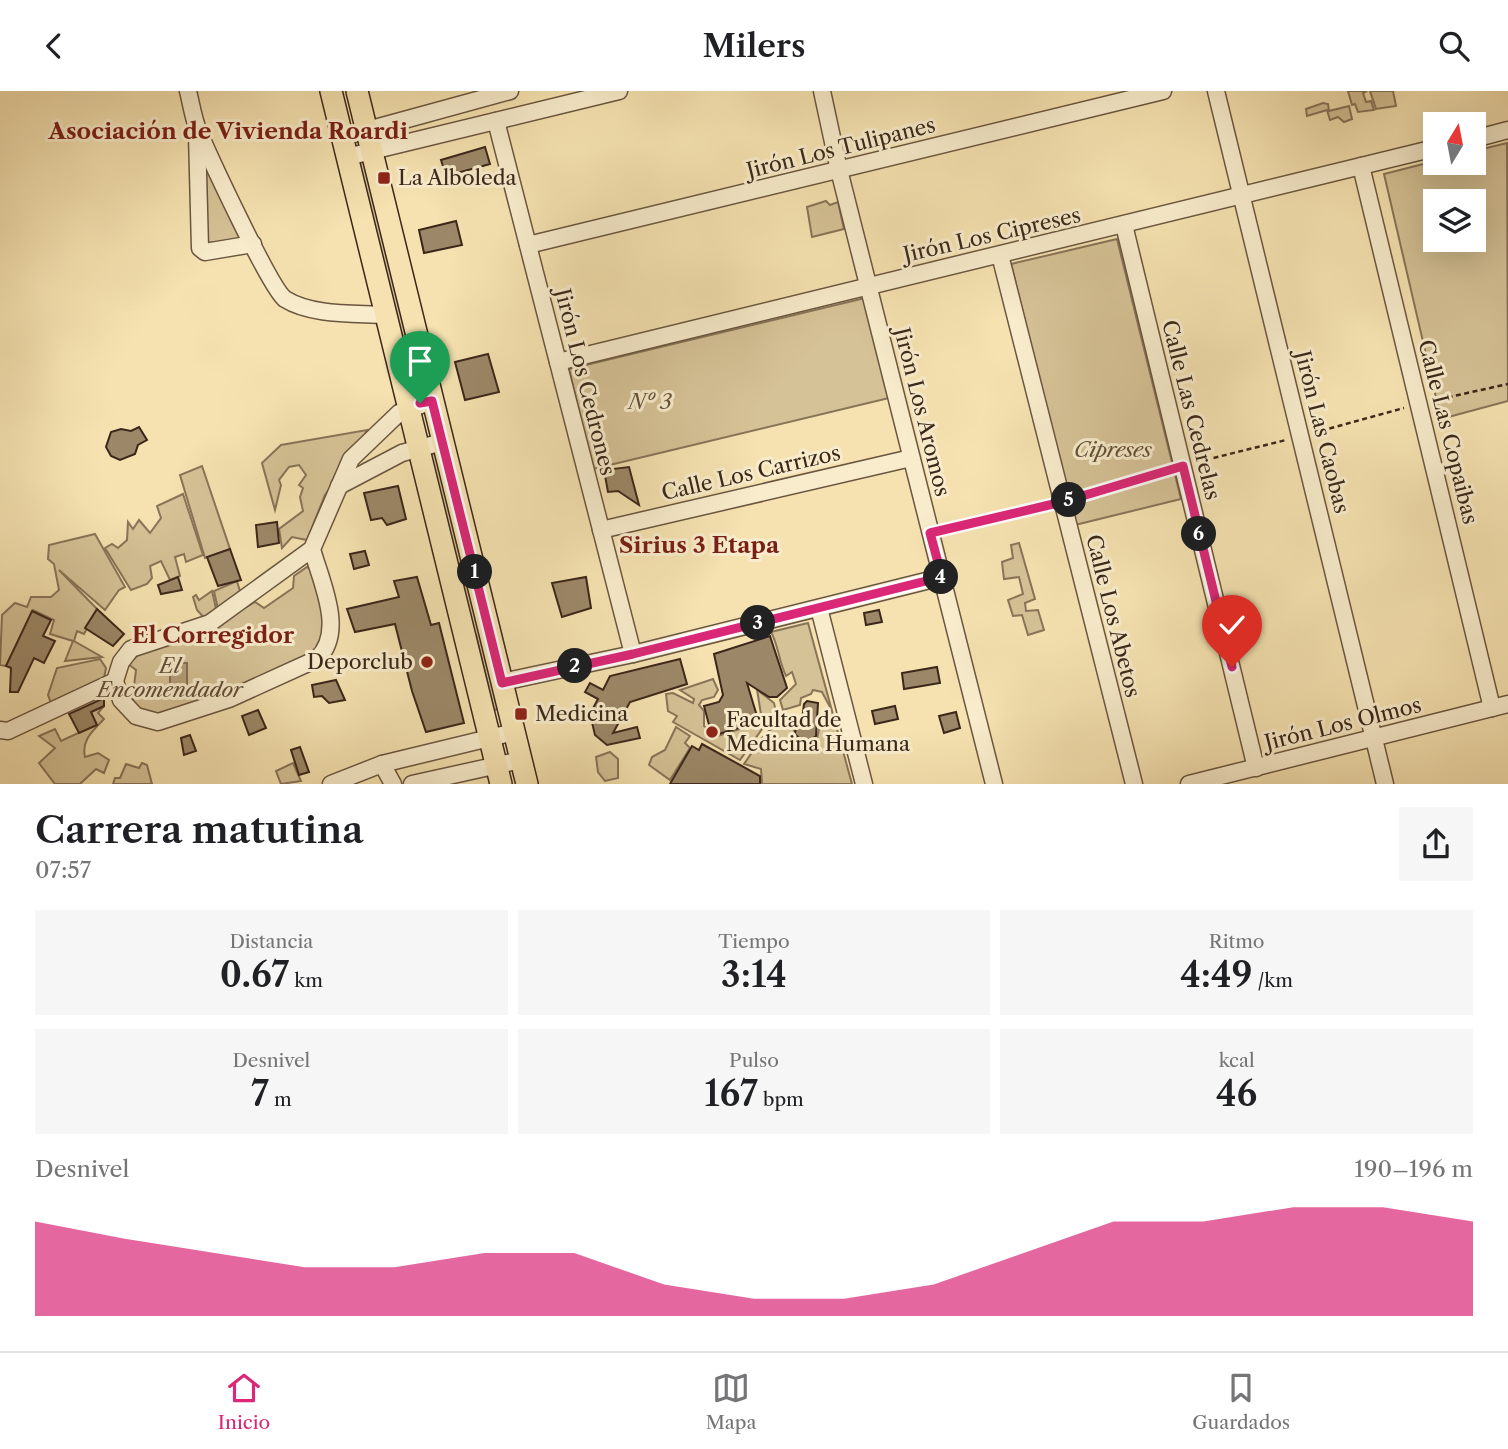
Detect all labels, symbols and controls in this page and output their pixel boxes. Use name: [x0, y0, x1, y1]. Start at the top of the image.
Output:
text: Milers: [702, 26, 806, 65]
icon: back: [35, 27, 73, 65]
icon: search: [1435, 27, 1473, 65]
street label: Jirón Los Tulipanes: [741, 112, 938, 184]
north arrow: [1423, 112, 1486, 175]
map controls: [1423, 112, 1486, 252]
district label: Asociación de Vivienda Roardi: [47, 117, 408, 145]
place label: La Alboleda: [398, 165, 517, 190]
marker: La Alboleda: [376, 170, 392, 186]
button: layers: [1423, 189, 1486, 252]
street label: Jirón Los Cipreses: [898, 202, 1083, 268]
street label: Jirón Los Cedrones: [549, 283, 621, 478]
street label: Calle Las Cedrelas: [1157, 317, 1226, 502]
street label: Jirón Los Aromos: [889, 322, 956, 499]
pin: [390, 331, 450, 403]
street label: Calle Las Copaibas: [1413, 337, 1483, 527]
icon: arrive: [401, 342, 439, 380]
street label: Jirón Las Caobas: [1289, 345, 1355, 516]
park label: Nº 3: [626, 389, 673, 414]
park label: Cipreses: [1074, 437, 1153, 462]
street label: Calle Los Carrizos: [659, 440, 843, 505]
pin: 5: [1052, 483, 1086, 517]
text: 5: [1063, 488, 1074, 511]
pin: 6: [1182, 517, 1216, 551]
text: 6: [1193, 522, 1204, 545]
district label: Sirius 3 Etapa: [619, 531, 780, 559]
street label: Calle Los Abetos: [1081, 532, 1146, 700]
pin: 1: [458, 554, 492, 589]
pin: 4: [923, 559, 958, 595]
text: 1: [470, 560, 479, 583]
text: 4: [935, 565, 946, 588]
pin: [1202, 595, 1262, 667]
pin: 3: [740, 605, 776, 641]
icon: check: [1213, 606, 1251, 644]
text: 3: [752, 611, 763, 634]
district label: El Corregidor: [132, 621, 295, 649]
place label: Deporclub: [307, 649, 413, 674]
pin: 2: [558, 649, 592, 683]
park label: El Encomendador: [95, 653, 244, 702]
marker: Deporclub: [419, 654, 435, 670]
text: 2: [569, 654, 580, 677]
street label: Jirón Los Olmos: [1259, 692, 1424, 756]
place label: Medicina: [535, 701, 629, 726]
marker: Medicina: [513, 706, 529, 722]
place label: Facultad de Medicina Humana: [726, 707, 911, 756]
marker: Facultad de Medicina Humana: [704, 724, 720, 740]
text: Carrera matutina: [35, 806, 364, 853]
button: share: [1399, 807, 1473, 881]
text: 07:57: [35, 856, 91, 884]
text: Distancia: [229, 930, 313, 953]
text: Tiempo: [718, 930, 790, 953]
text: Ritmo: [1209, 930, 1265, 953]
text: 0.67: [220, 953, 289, 996]
text: 3:14: [721, 953, 787, 996]
text: 4:49: [1180, 953, 1252, 996]
text: km: [289, 969, 323, 992]
text: /km: [1252, 969, 1293, 992]
text: Desnivel: [232, 1049, 310, 1072]
text: Pulso: [729, 1049, 779, 1072]
text: kcal: [1219, 1049, 1255, 1072]
text: 7: [251, 1072, 269, 1115]
text: 167: [704, 1072, 758, 1115]
text: 46: [1216, 1072, 1257, 1115]
text: m: [269, 1088, 292, 1111]
text: bpm: [758, 1088, 804, 1111]
text: Desnivel: [35, 1155, 129, 1183]
text: 190–196 m: [1354, 1155, 1473, 1183]
tab: Inicio: [218, 1369, 270, 1434]
tab: Mapa: [706, 1369, 757, 1434]
tab: Guardados: [1192, 1369, 1290, 1434]

